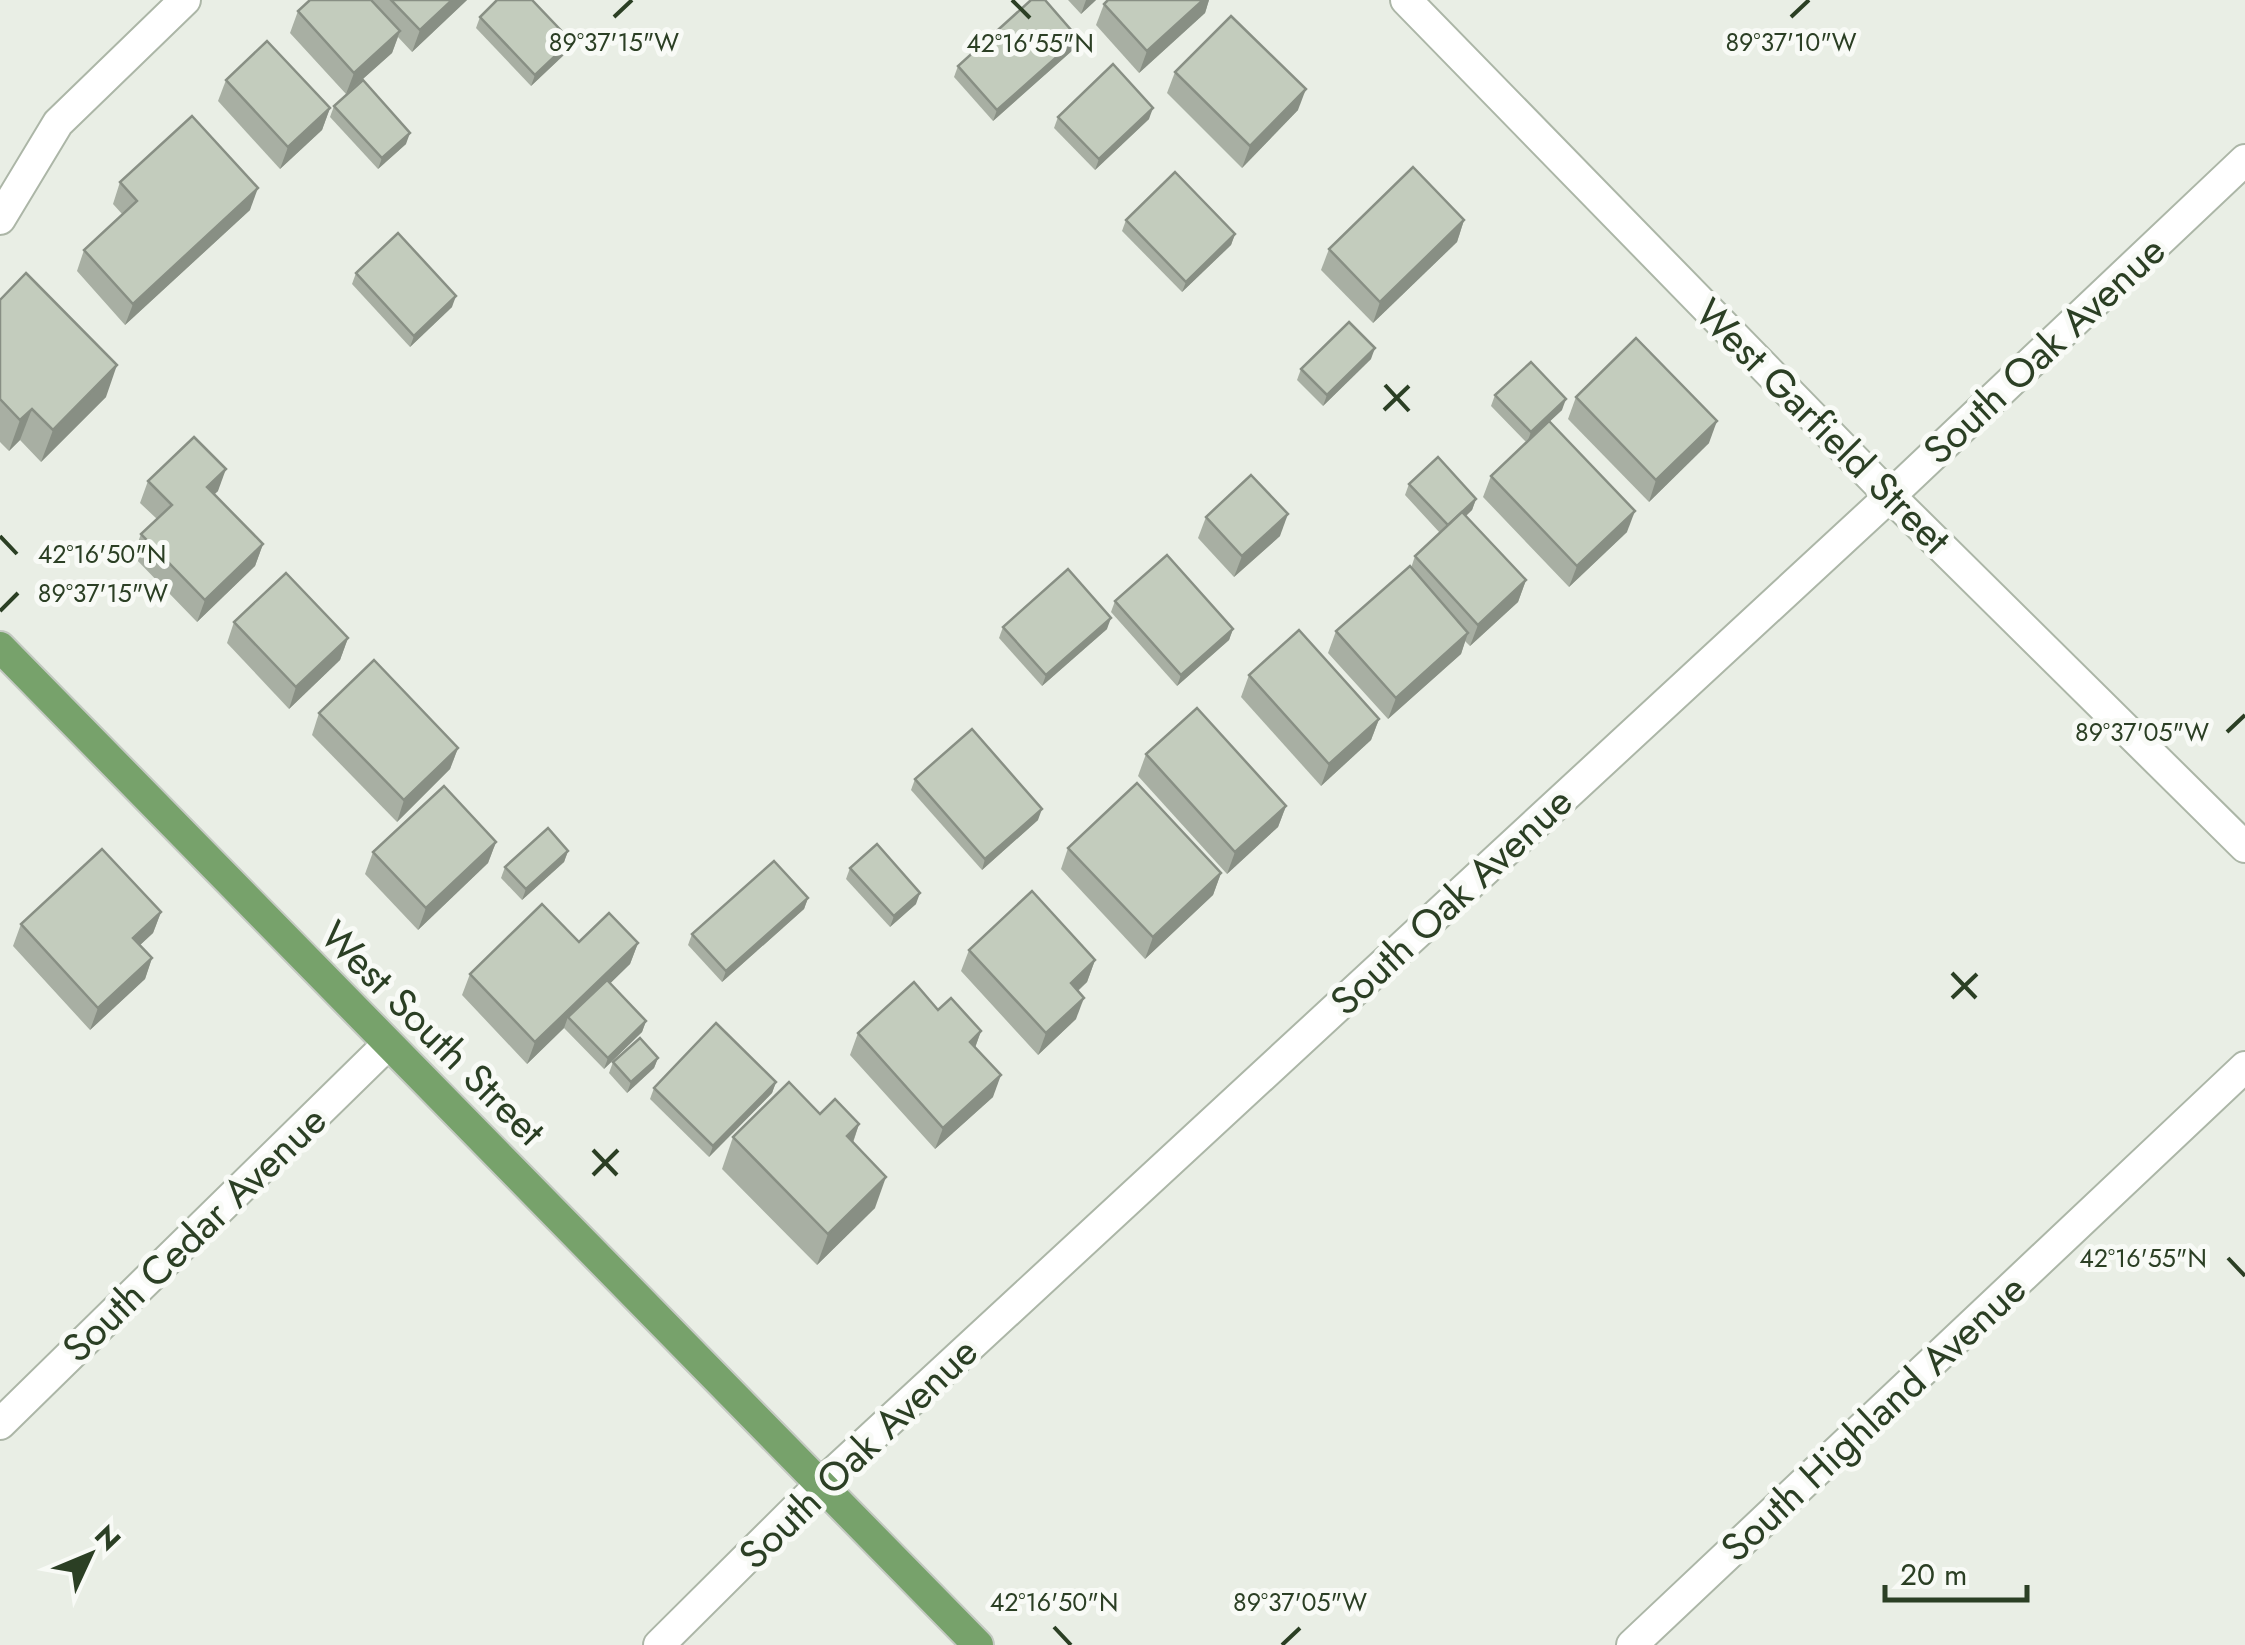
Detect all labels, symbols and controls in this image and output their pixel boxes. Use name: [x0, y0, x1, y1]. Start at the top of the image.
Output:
text: 89°37'15"W: [549, 24, 679, 60]
text: 89°37'10"W: [1725, 24, 1857, 60]
text: 42°16'55"N: [966, 25, 1094, 61]
street label: South Oak Avenue: [1910, 222, 2178, 478]
street label: West Garfield Street: [1682, 285, 1964, 567]
text: 42°16'50"N: [38, 536, 166, 572]
text: 89°37'15"W: [38, 575, 168, 611]
text: 89°37'05"W: [2075, 714, 2209, 750]
street label: South Oak Avenue: [1317, 773, 1585, 1029]
street label: West South Street: [307, 907, 559, 1159]
street label: South Cedar Avenue: [49, 1092, 339, 1376]
text: 42°16'55"N: [2079, 1240, 2207, 1276]
street label: South Highland Avenue: [1707, 1261, 2039, 1575]
street label: South Oak Avenue: [725, 1324, 991, 1582]
north arrow: [40, 1505, 140, 1605]
text: N: [85, 1516, 130, 1560]
scale bar: [1885, 1540, 2028, 1602]
text: 20 m: [1900, 1553, 1967, 1596]
text: 42°16'50"N: [990, 1584, 1118, 1620]
text: 89°37'05"W: [1233, 1584, 1367, 1620]

